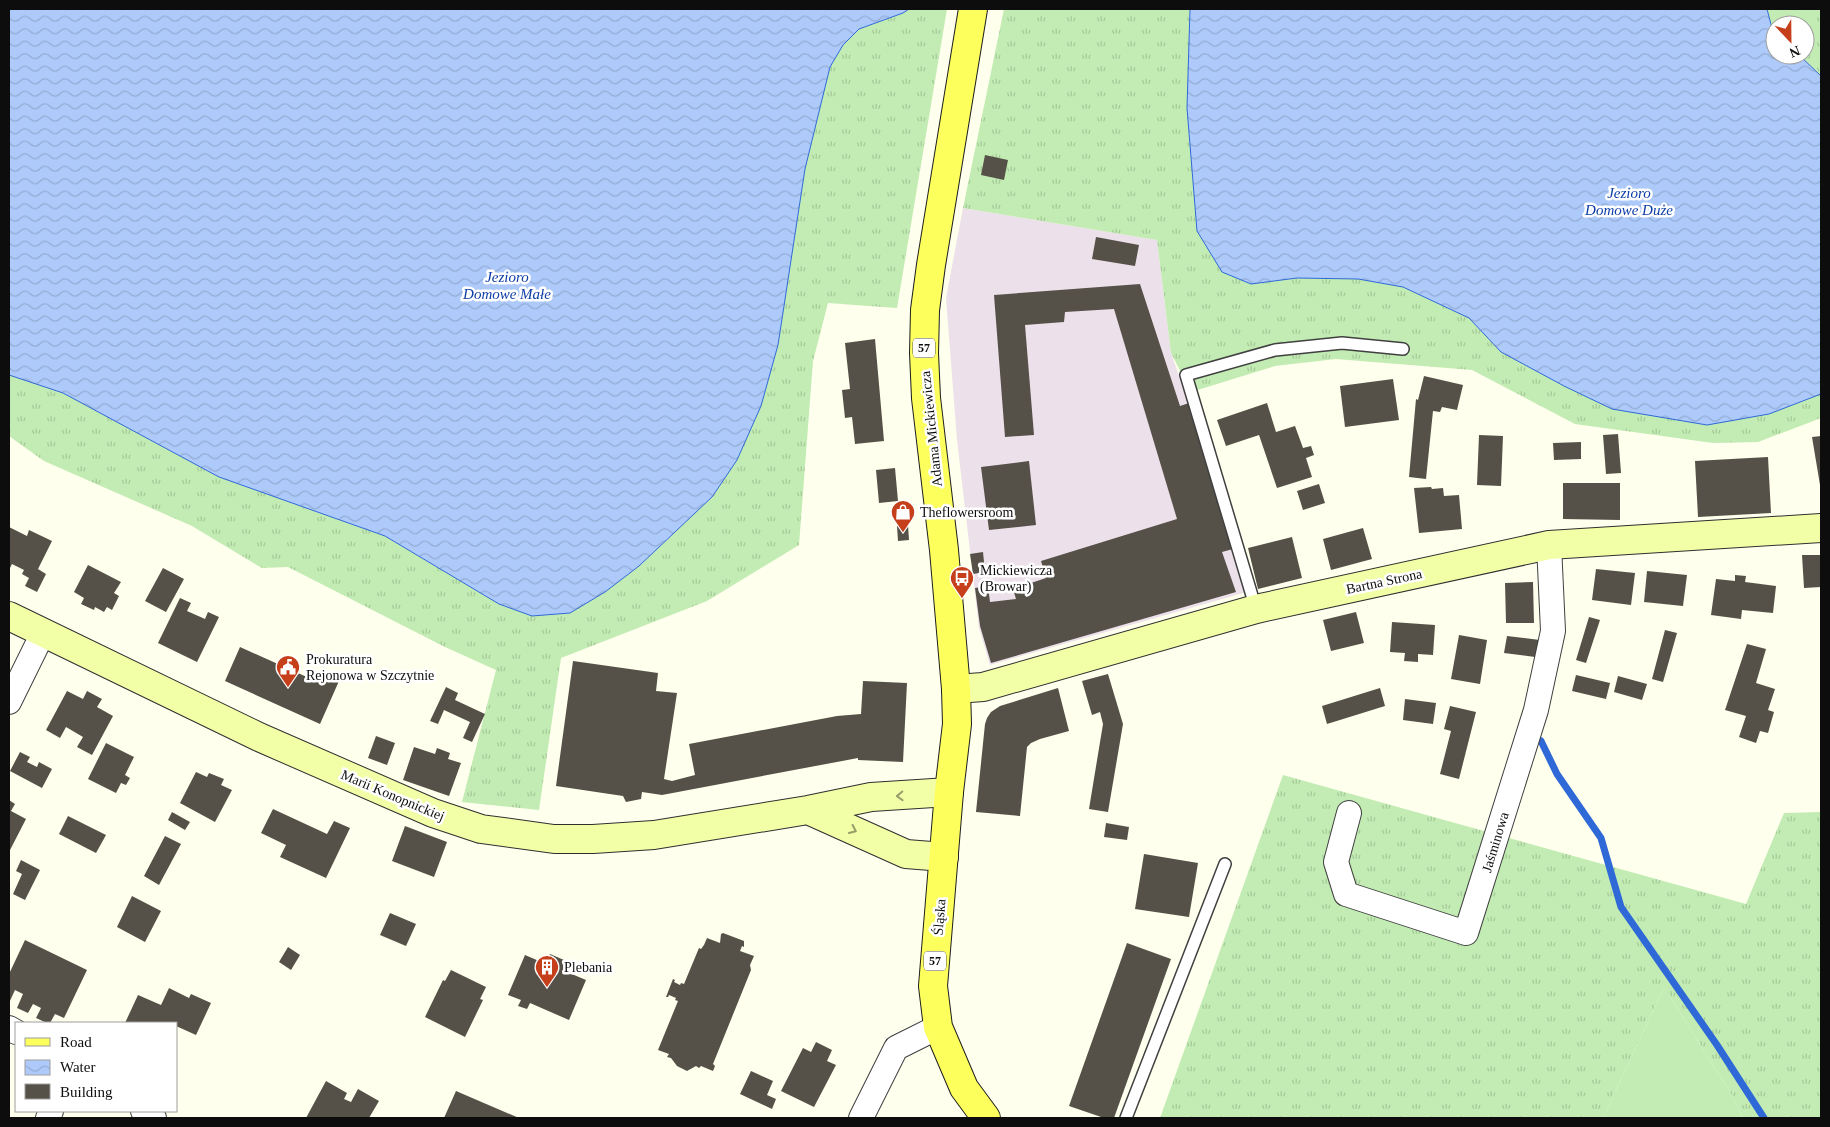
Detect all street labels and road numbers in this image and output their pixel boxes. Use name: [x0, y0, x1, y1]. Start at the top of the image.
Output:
road number: 57: [913, 338, 935, 358]
street label: Adama Mickiewicza: [918, 370, 945, 488]
street label: Bartna Strona: [1345, 566, 1424, 597]
street label: Marii Konopnickiej: [339, 767, 447, 824]
street label: Jaśminowa: [1479, 809, 1512, 874]
street label: Śląska: [929, 897, 949, 936]
road number: 57: [924, 951, 946, 970]

